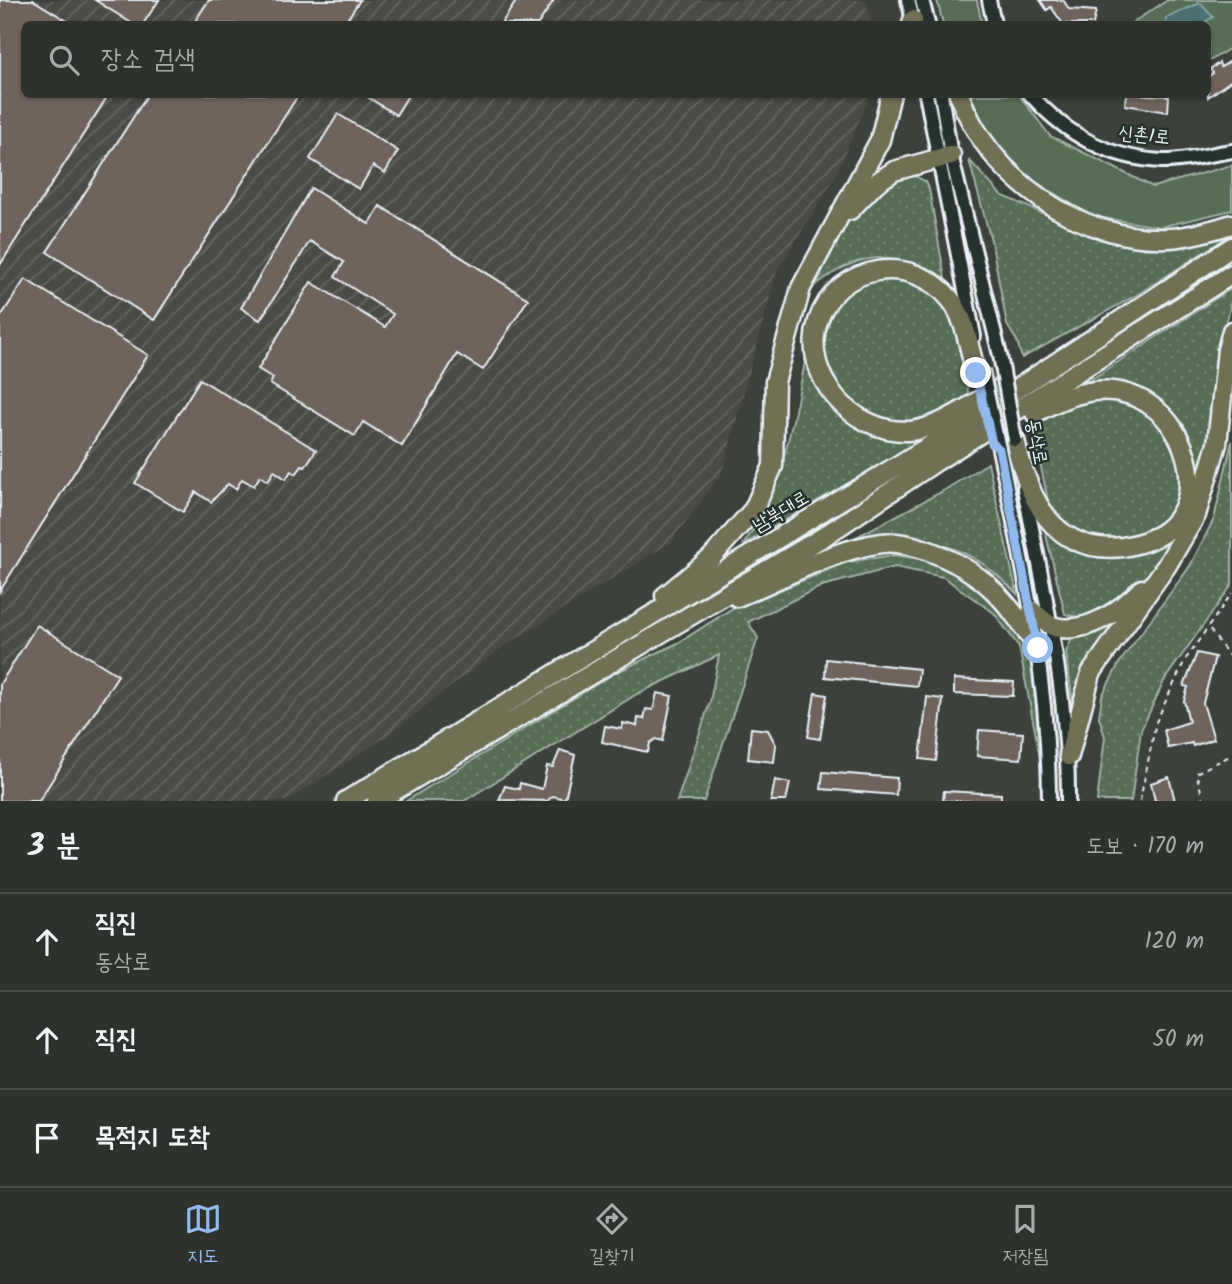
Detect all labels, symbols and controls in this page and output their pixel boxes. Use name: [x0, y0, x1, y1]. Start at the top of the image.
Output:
search box: [21, 21, 1211, 98]
text: 장소 검색: [101, 39, 195, 81]
icon: search: [45, 41, 83, 79]
street label: 신촌1로: [1117, 118, 1171, 154]
route end: [960, 357, 991, 388]
street label: 동삭로: [1017, 417, 1055, 467]
street label: 남북대로: [747, 483, 815, 541]
route start: [1022, 632, 1053, 663]
text: 3 분: [28, 823, 80, 871]
text: 도보 · 170 m: [1086, 829, 1204, 865]
text: 직진: [95, 903, 137, 945]
icon: ahead: [28, 923, 66, 961]
text: 120 m: [1144, 924, 1204, 960]
text: 동삭로: [95, 945, 151, 981]
text: 직진: [95, 1019, 137, 1061]
icon: ahead: [28, 1021, 66, 1059]
text: 50 m: [1153, 1022, 1204, 1058]
text: 목적지 도착: [95, 1117, 210, 1159]
icon: arrive: [28, 1119, 66, 1157]
tab: 지도: [184, 1200, 222, 1272]
tab: 길찾기: [589, 1200, 635, 1272]
tab: 저장됨: [1002, 1200, 1048, 1272]

